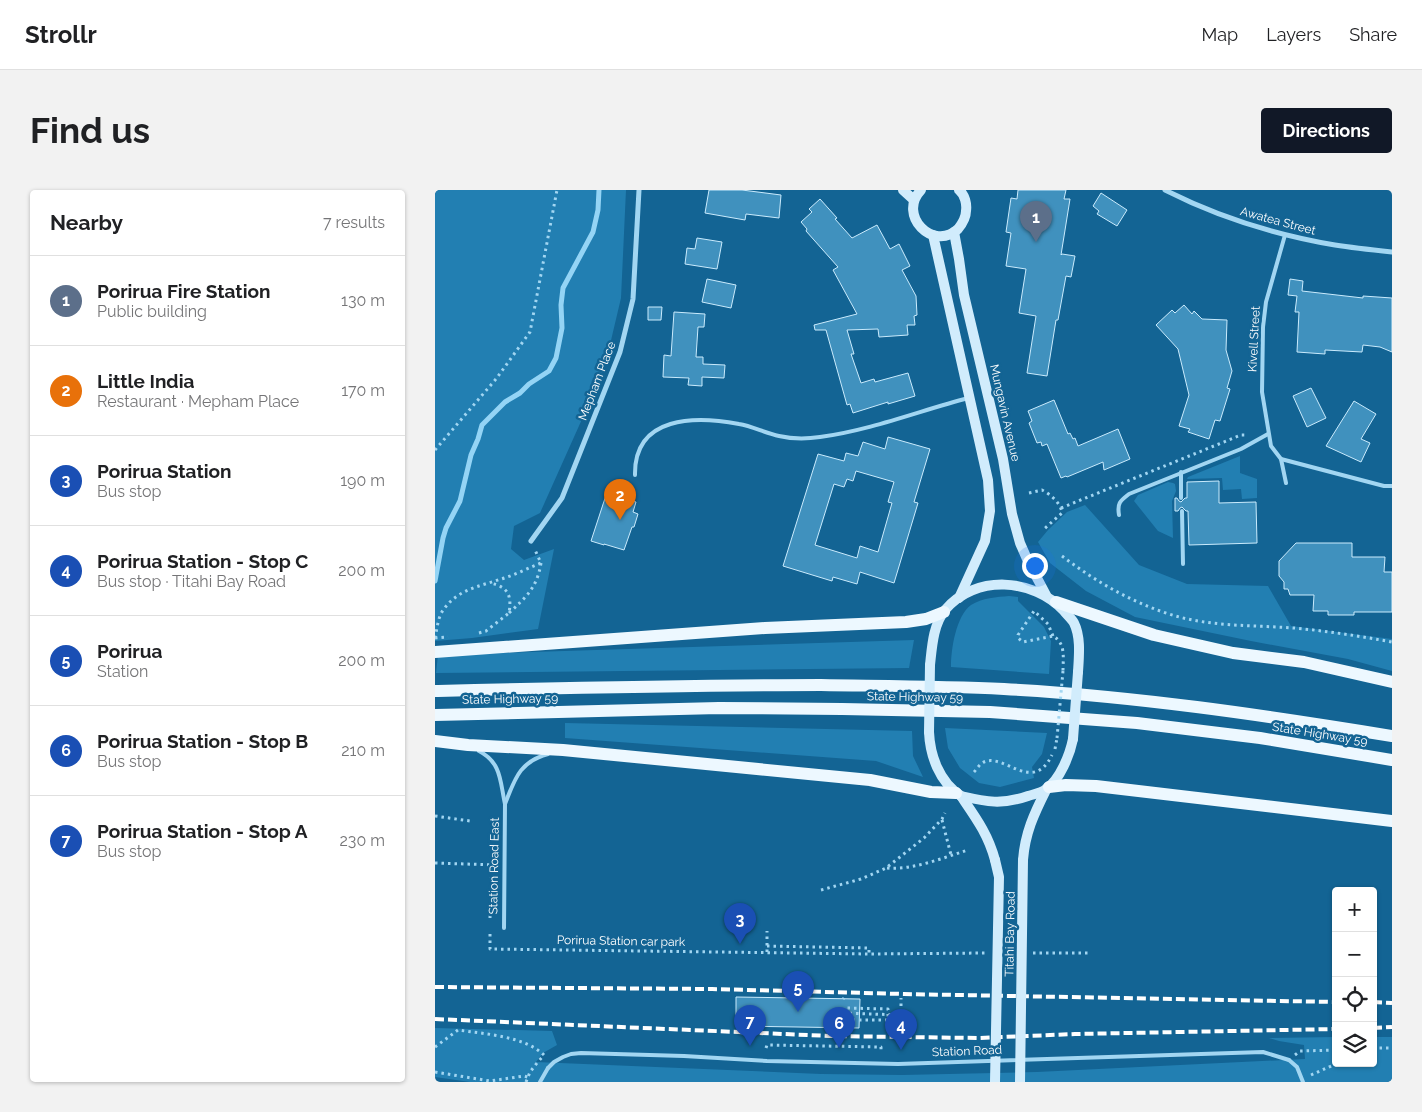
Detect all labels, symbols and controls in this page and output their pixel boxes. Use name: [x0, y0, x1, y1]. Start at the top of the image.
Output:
text: Strollr: [25, 20, 97, 49]
text: Map: [1202, 24, 1238, 45]
text: Layers: [1266, 24, 1321, 45]
text: Share: [1349, 24, 1397, 45]
button: Directions: [1261, 108, 1392, 153]
text: Find us: [30, 110, 150, 151]
pin: 1: [1020, 201, 1052, 242]
street label: Awatea Street: [1239, 204, 1317, 238]
text: Nearby: [50, 210, 123, 235]
text: 7 results: [323, 213, 385, 232]
text: Porirua Fire Station: [97, 280, 270, 302]
text: 1: [62, 291, 70, 310]
text: 130 m: [341, 291, 385, 310]
text: Public building: [97, 302, 207, 321]
street label: Kivell Street: [1245, 306, 1263, 372]
street label: Mepham Place: [576, 340, 618, 422]
street label: Mungavin Avenue: [987, 363, 1023, 463]
text: Little India: [97, 370, 194, 392]
text: 2: [61, 381, 71, 400]
text: 170 m: [341, 381, 385, 400]
text: Restaurant · Mepham Place: [97, 392, 299, 411]
text: Porirua Station: [97, 460, 232, 482]
text: 3: [62, 471, 70, 490]
text: 190 m: [340, 471, 385, 490]
pin: 2: [604, 479, 636, 520]
text: Bus stop: [97, 482, 161, 501]
text: Porirua Station - Stop C: [97, 550, 308, 572]
your location: [1022, 553, 1048, 579]
text: 4: [61, 561, 71, 580]
text: 200 m: [338, 561, 385, 580]
text: Bus stop · Titahi Bay Road: [97, 572, 286, 591]
text: Porirua: [97, 640, 162, 662]
text: 5: [62, 651, 70, 670]
text: 200 m: [338, 651, 385, 670]
text: Station: [97, 662, 148, 681]
street label: State Highway 59: [867, 689, 963, 705]
street label: State Highway 59: [462, 691, 558, 707]
street label: State Highway 59: [1271, 720, 1369, 748]
text: Porirua Station - Stop B: [97, 730, 308, 752]
text: 6: [61, 741, 71, 760]
text: 210 m: [341, 741, 385, 760]
text: Bus stop: [97, 752, 161, 771]
street label: Station Road East: [486, 817, 502, 915]
text: Porirua Station - Stop A: [97, 820, 308, 842]
text: 7: [62, 831, 70, 850]
text: 230 m: [340, 831, 385, 850]
text: Bus stop: [97, 842, 161, 861]
map controls: [1332, 887, 1377, 1067]
button: +: [1332, 887, 1377, 932]
street label: Titahi Bay Road: [1002, 891, 1018, 977]
pin: 3: [724, 903, 756, 944]
button: −: [1332, 932, 1377, 977]
street label: Porirua Station car park: [557, 933, 686, 949]
pin: 5: [782, 971, 814, 1012]
button: locate: [1332, 977, 1377, 1022]
pin: 7: [734, 1005, 766, 1046]
pin: 6: [823, 1007, 855, 1048]
pin: 4: [885, 1009, 917, 1050]
button: layers: [1332, 1022, 1377, 1067]
street label: Station Road: [932, 1043, 1002, 1059]

